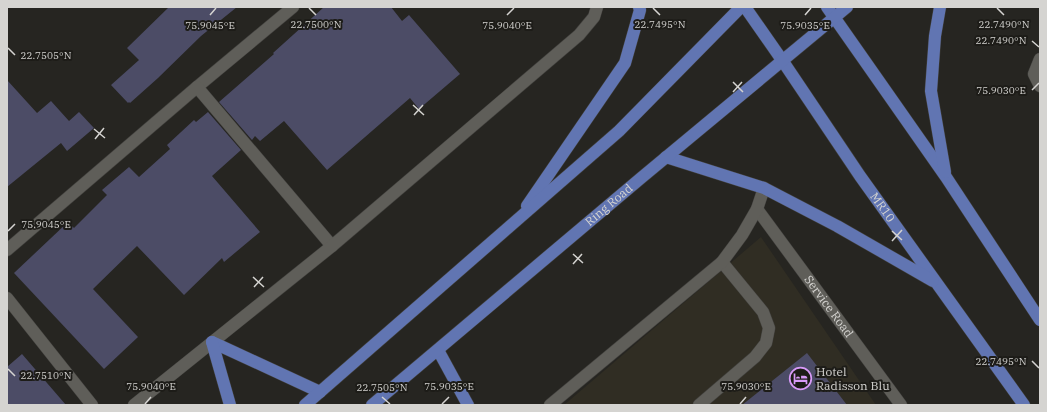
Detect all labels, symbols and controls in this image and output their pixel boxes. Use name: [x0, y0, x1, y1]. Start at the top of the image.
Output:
text: 22.7500°N: [290, 18, 342, 31]
text: 22.7495°N: [634, 18, 686, 31]
text: 22.7490°N: [978, 18, 1030, 31]
text: 75.9045°E: [185, 19, 235, 32]
text: 75.9040°E: [482, 19, 532, 32]
text: 75.9035°E: [780, 19, 830, 32]
text: 22.7490°N: [975, 34, 1027, 47]
text: 22.7505°N: [20, 49, 72, 62]
text: 75.9030°E: [976, 84, 1026, 97]
street label: Ring Road: [582, 180, 635, 229]
street label: MR10: [867, 189, 899, 225]
text: 75.9045°E: [21, 218, 71, 231]
street label: Service Road: [801, 272, 857, 340]
text: 22.7495°N: [975, 355, 1027, 368]
place label: Hotel Radisson Blu: [816, 364, 890, 393]
hotel icon: Hotel Radisson Blu: [788, 366, 814, 392]
text: 22.7510°N: [20, 369, 72, 382]
text: 75.9040°E: [126, 380, 176, 393]
text: 75.9035°E: [424, 380, 474, 393]
text: 75.9030°E: [721, 380, 771, 393]
text: 22.7505°N: [356, 381, 408, 394]

